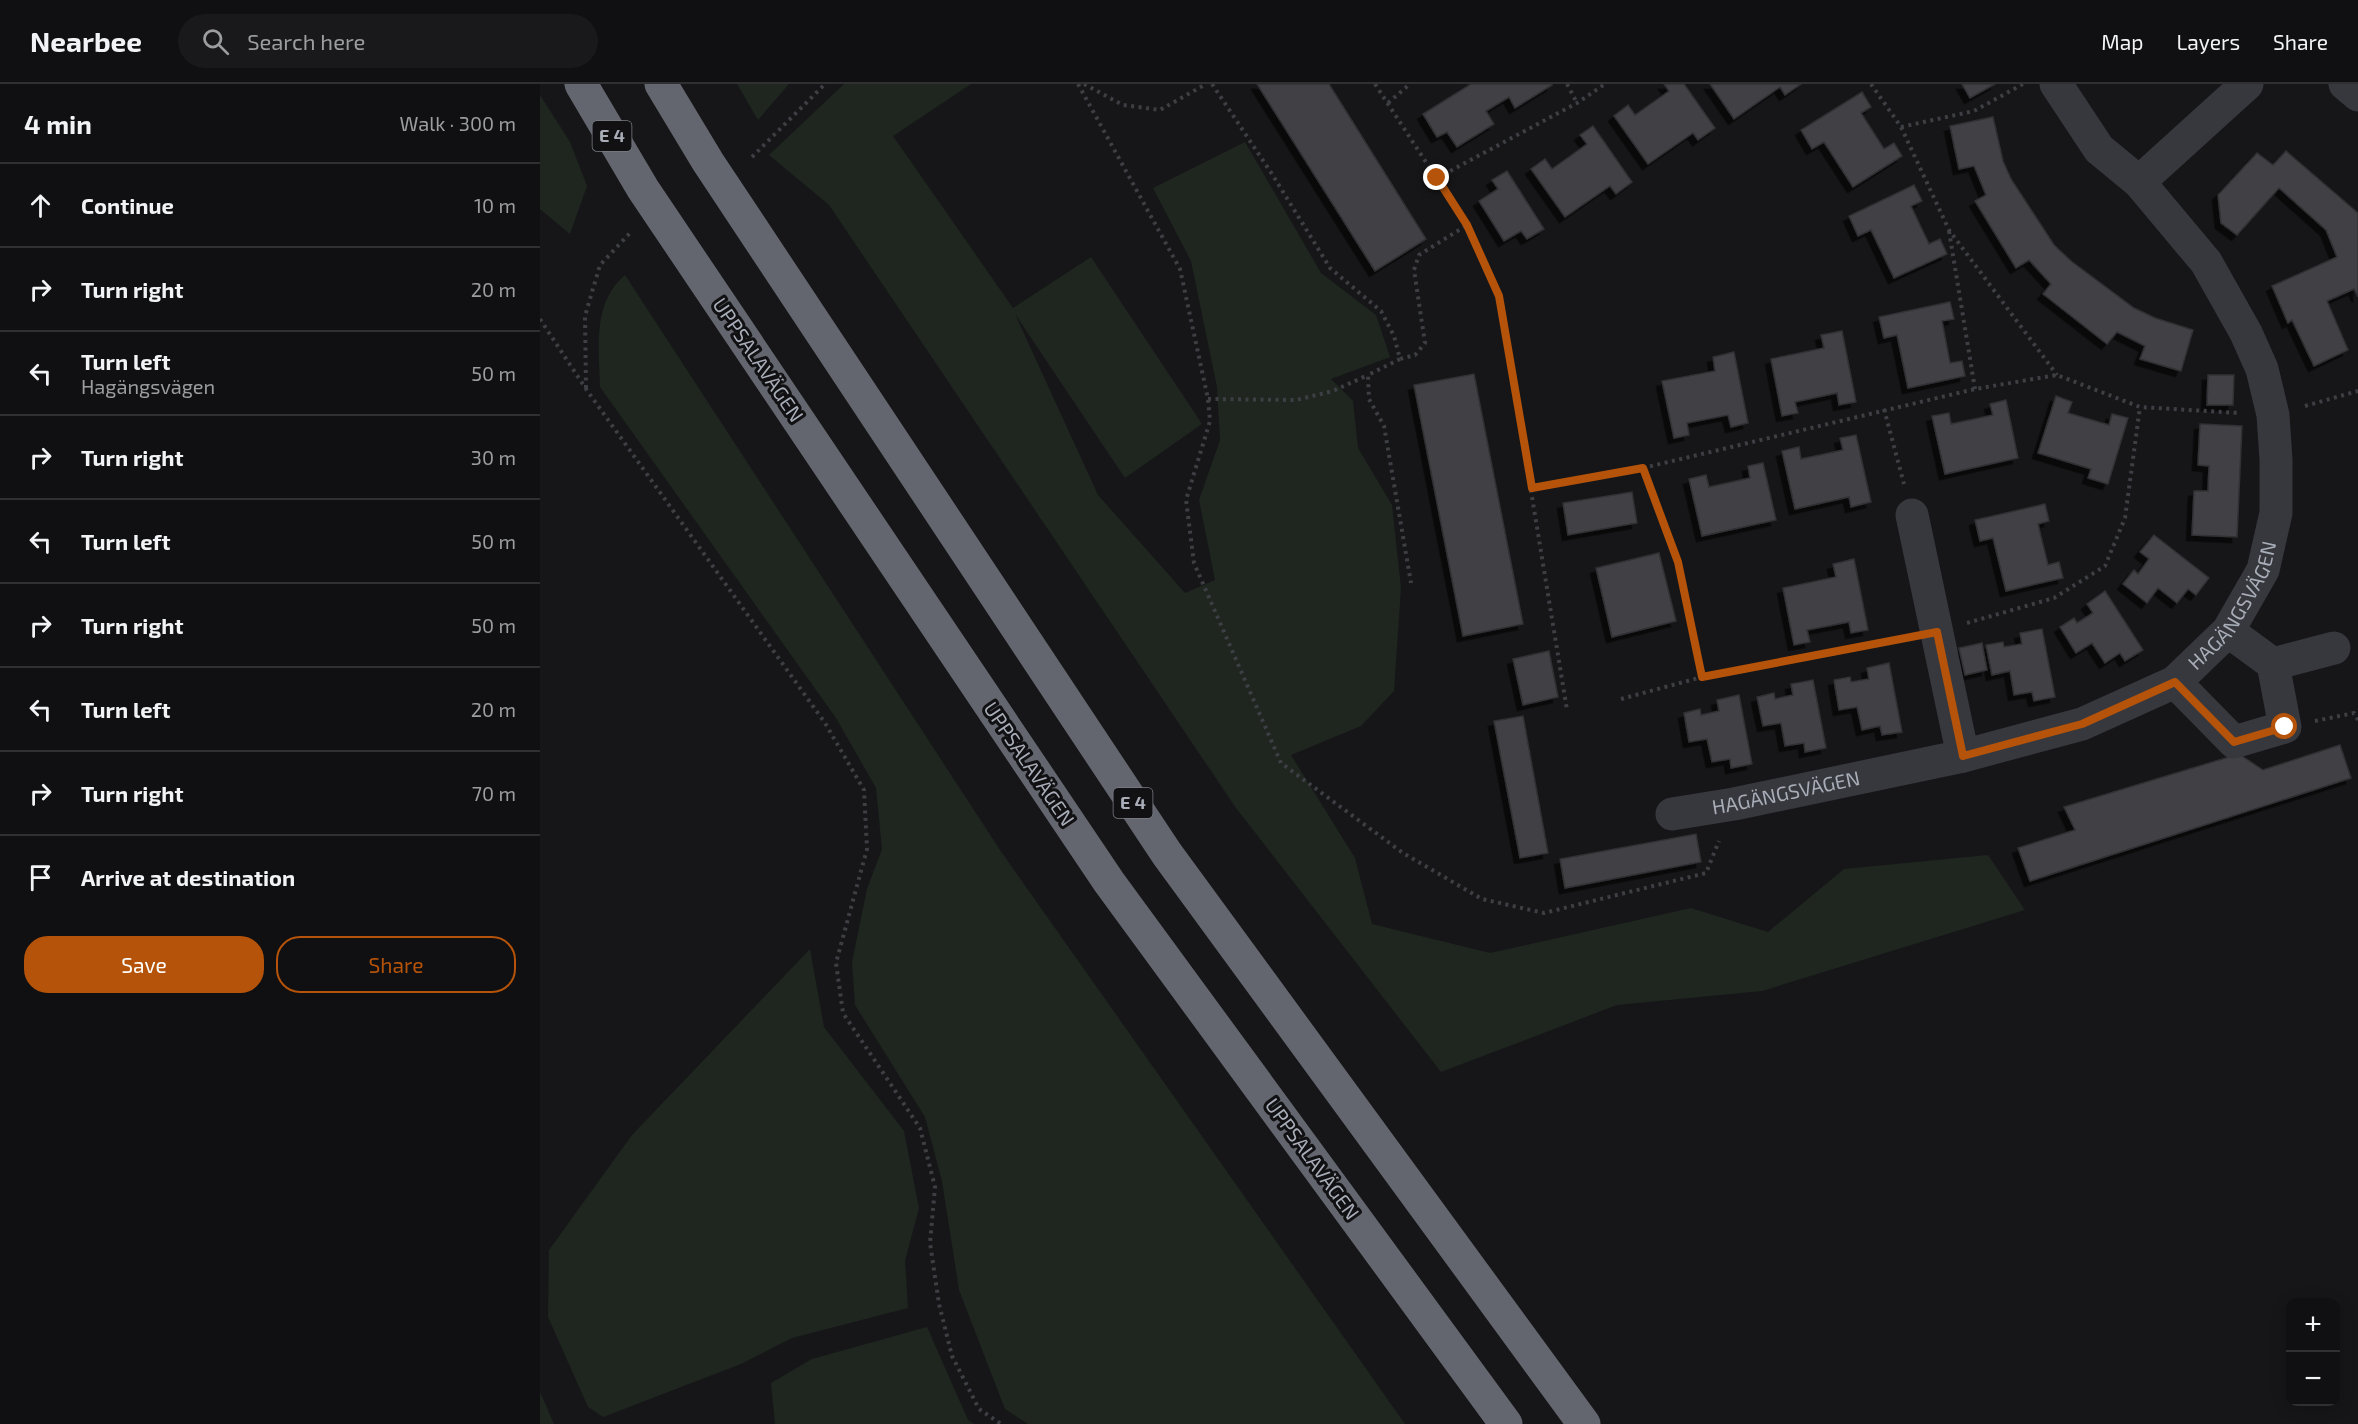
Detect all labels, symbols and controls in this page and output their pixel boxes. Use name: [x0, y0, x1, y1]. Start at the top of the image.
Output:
search box: [178, 14, 598, 68]
text: Nearbee: [30, 24, 142, 58]
icon: search: [199, 25, 232, 58]
text: Search here: [247, 28, 365, 54]
text: Map: [2101, 29, 2143, 54]
text: Layers: [2176, 29, 2240, 54]
text: Share: [2273, 29, 2328, 54]
text: 4 min: [24, 108, 92, 139]
text: Walk · 300 m: [400, 111, 516, 135]
road number: E 4: [592, 121, 632, 151]
route end: [1423, 164, 1449, 190]
icon: ahead: [24, 189, 57, 222]
text: Continue: [81, 192, 174, 218]
text: 10 m: [474, 193, 516, 217]
icon: right: [24, 273, 57, 306]
text: Turn right: [81, 276, 183, 302]
text: 20 m: [471, 277, 516, 301]
street label: UPPSALAVÄGEN: [709, 293, 809, 426]
text: Turn left: [81, 348, 170, 374]
icon: left: [24, 357, 57, 390]
text: 50 m: [471, 361, 516, 385]
text: Hagängsvägen: [81, 374, 215, 398]
icon: right: [24, 441, 57, 474]
text: Turn right: [81, 444, 183, 470]
text: 30 m: [471, 445, 516, 469]
icon: left: [24, 525, 57, 558]
text: Turn left: [81, 528, 170, 554]
text: 50 m: [471, 529, 516, 553]
street label: HAGÄNGSVÄGEN: [2182, 539, 2280, 674]
icon: right: [24, 609, 57, 642]
text: Turn right: [81, 612, 183, 638]
text: 50 m: [471, 613, 516, 637]
icon: left: [24, 693, 57, 726]
text: Turn left: [81, 696, 170, 722]
text: 20 m: [471, 697, 516, 721]
street label: UPPSALAVÄGEN: [980, 697, 1080, 830]
route start: [2271, 713, 2297, 739]
street label: HAGÄNGSVÄGEN: [1710, 765, 1862, 818]
icon: right: [24, 777, 57, 810]
text: Turn right: [81, 780, 183, 806]
text: 70 m: [472, 781, 516, 805]
road number: E 4: [1114, 788, 1152, 818]
icon: arrive: [24, 861, 57, 894]
text: Arrive at destination: [81, 864, 295, 890]
button: Save: [24, 936, 264, 993]
button: Share: [276, 936, 516, 993]
street label: UPPSALAVÄGEN: [1261, 1093, 1365, 1224]
map controls: [2286, 1298, 2340, 1406]
button: +: [2286, 1298, 2340, 1352]
button: −: [2286, 1352, 2340, 1406]

